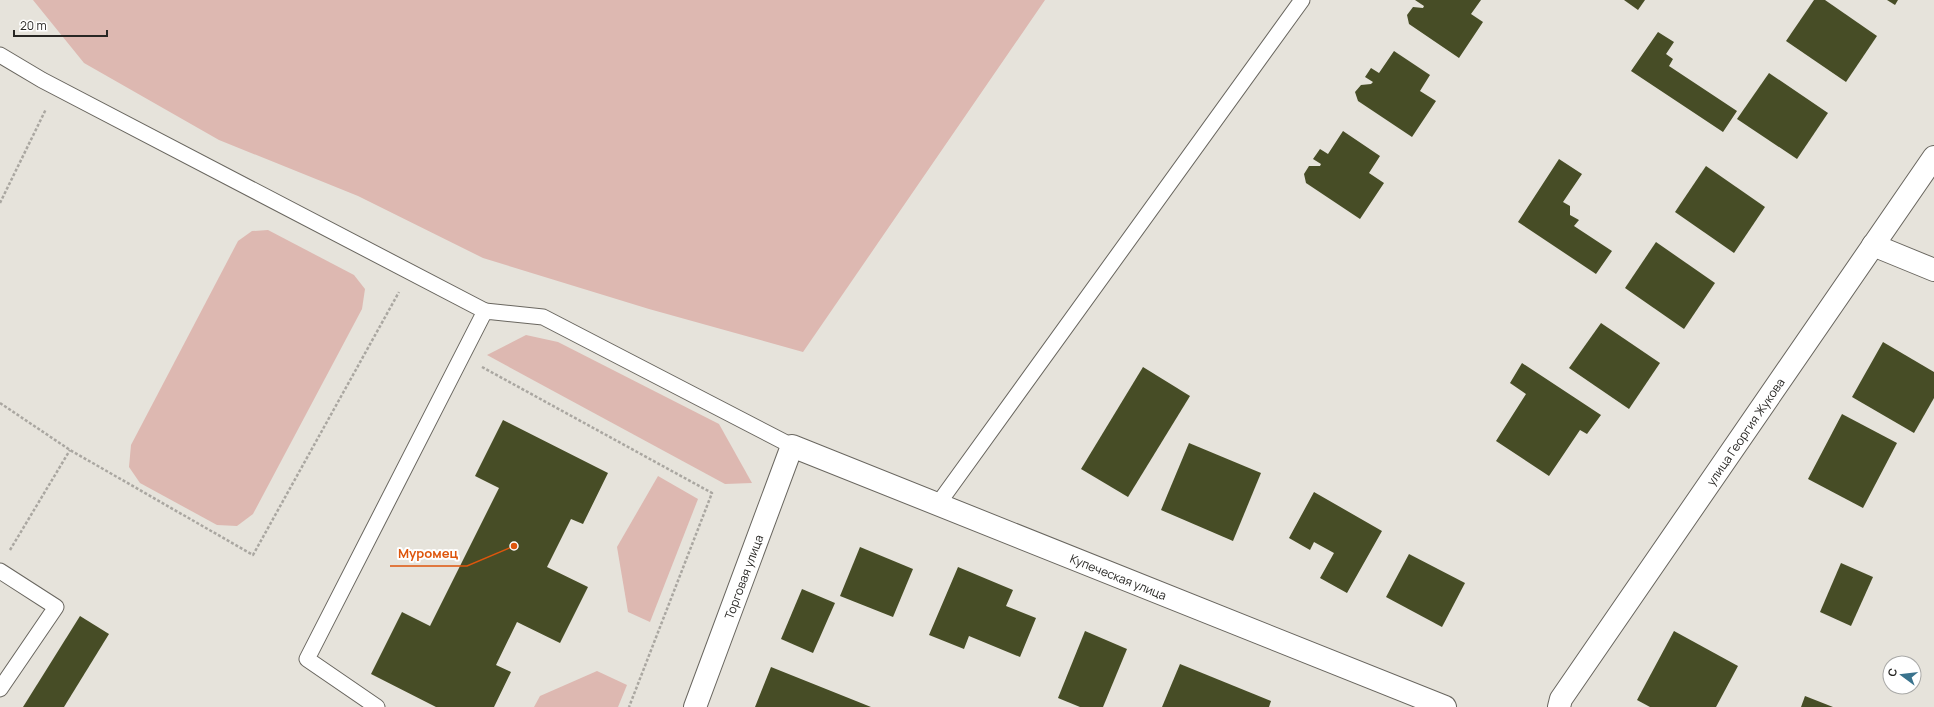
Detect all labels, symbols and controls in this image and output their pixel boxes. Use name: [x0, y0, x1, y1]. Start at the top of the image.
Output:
scale bar: [14, 12, 107, 38]
text: 20 m: [20, 17, 47, 34]
street label: улица Георгия Жукова: [1702, 374, 1788, 489]
street label: Торговая улица: [720, 532, 767, 621]
callout: Муромец: [390, 541, 467, 566]
text: Муромец: [398, 544, 459, 562]
street label: Купеческая улица: [1068, 550, 1169, 603]
north arrow: [1882, 655, 1922, 695]
text: С: [1884, 666, 1900, 678]

